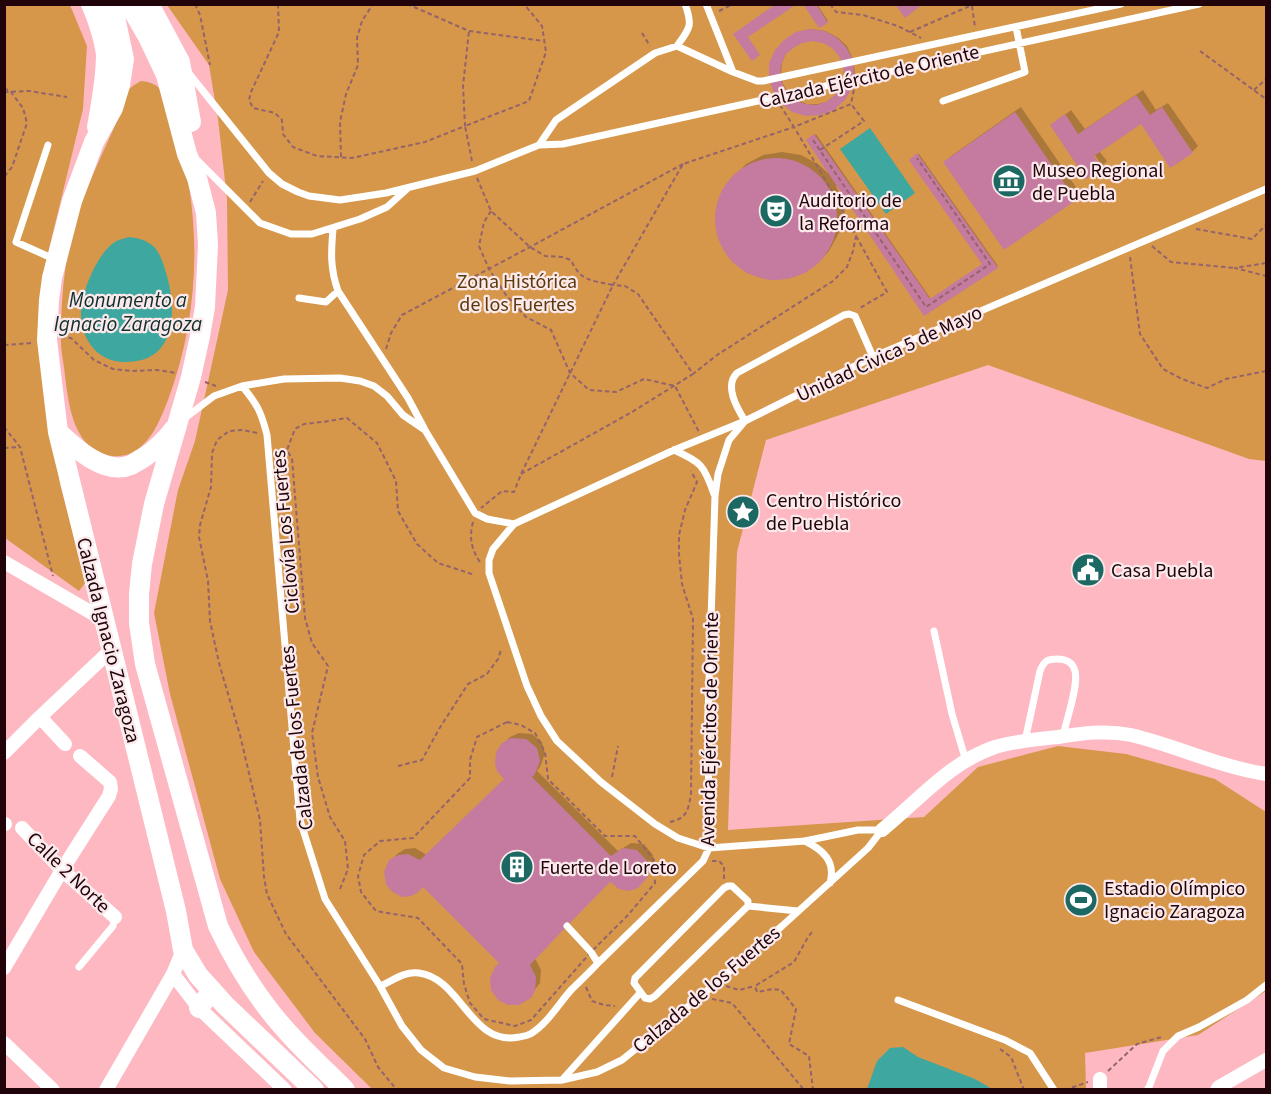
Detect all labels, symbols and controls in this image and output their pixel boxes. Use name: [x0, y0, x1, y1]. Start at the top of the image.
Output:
street label: Calzada Ejército de Oriente: [757, 38, 982, 116]
place label: Museo Regional de Puebla: [1032, 157, 1163, 208]
museum icon: Museo Regional de Puebla: [991, 163, 1027, 199]
place label: Auditorio de la Reforma: [799, 187, 902, 238]
theatre icon: Auditorio de la Reforma: [758, 193, 794, 229]
park label: Zona Histórica de los Fuertes: [457, 268, 577, 319]
water label: Monumento a Ignacio Zaragoza: [54, 285, 202, 339]
street label: Unidad Civica 5 de Mayo: [792, 298, 987, 409]
street label: Ciclovía Los Fuertes: [265, 449, 307, 615]
place label: Centro Histórico de Puebla: [766, 487, 901, 538]
place icon: Centro Histórico de Puebla: [725, 494, 761, 530]
street label: Calzada Ignacio Zaragoza: [69, 535, 147, 746]
public building icon: Casa Puebla: [1070, 552, 1106, 588]
place label: Casa Puebla: [1111, 557, 1213, 585]
street label: Avenida Ejércitos de Oriente: [694, 612, 726, 846]
street label: Calzada de los Fuertes: [273, 644, 321, 831]
street label: Calle 2 Norte: [20, 826, 116, 920]
building icon: Fuerte de Loreto: [499, 849, 535, 885]
place label: Fuerte de Loreto: [540, 854, 677, 882]
place label: Estadio Olímpico Ignacio Zaragoza: [1104, 875, 1245, 926]
sports icon: Estadio Olímpico Ignacio Zaragoza: [1063, 882, 1099, 918]
street label: Calzada de los Fuertes: [627, 919, 787, 1060]

